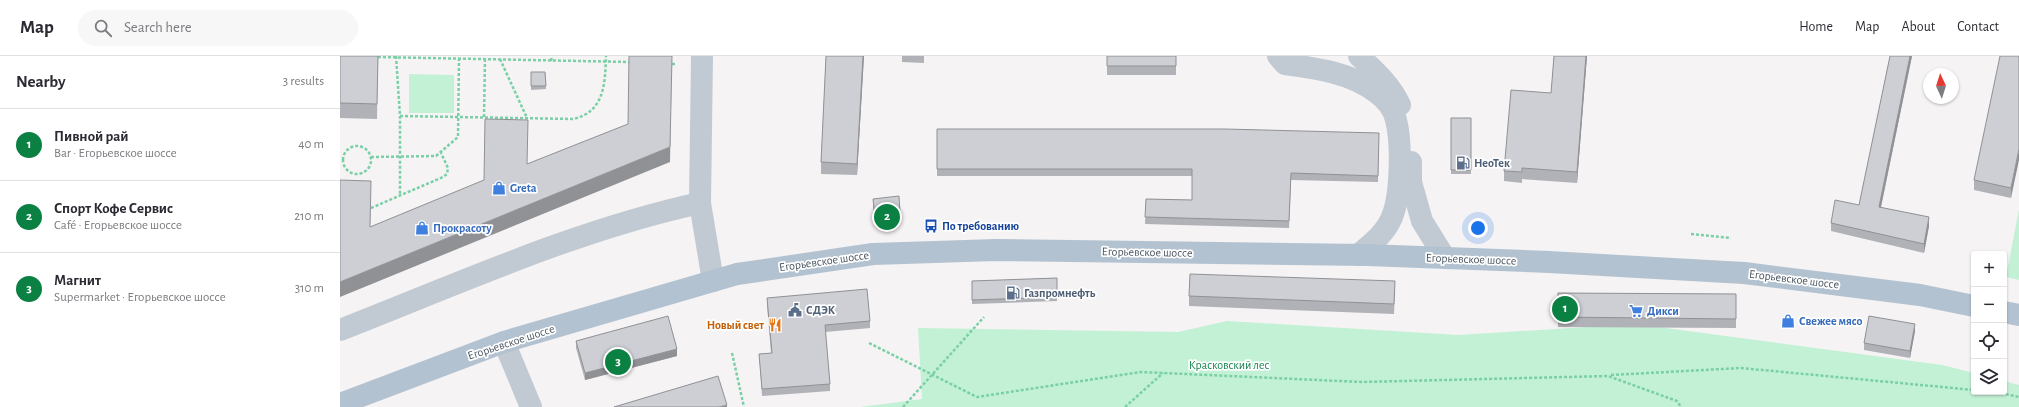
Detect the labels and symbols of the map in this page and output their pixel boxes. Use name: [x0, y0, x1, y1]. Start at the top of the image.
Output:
north arrow: [1923, 68, 1959, 104]
fuel station icon: НеоТек: [1455, 155, 1471, 171]
place label: НеоТек: [1474, 157, 1510, 169]
shop icon: Greta: [491, 180, 507, 196]
place label: Greta: [510, 182, 537, 194]
pin: 2: [874, 202, 900, 232]
bus stop icon: По требованию: [923, 218, 939, 234]
your location: [1468, 218, 1488, 238]
shop icon: Прокрасоту: [414, 220, 430, 236]
place label: По требованию: [942, 220, 1020, 232]
place label: Прокрасоту: [433, 222, 492, 235]
street label: Егорьевское шоссе: [1101, 245, 1193, 259]
street label: Егорьевское шоссе: [778, 249, 870, 273]
street label: Егорьевское шоссе: [1425, 251, 1517, 267]
street label: Егорьевское шоссе: [1748, 268, 1840, 290]
fuel station icon: Газпромнефть: [1005, 285, 1021, 301]
place label: Газпромнефть: [1024, 287, 1096, 299]
pin: 1: [1552, 294, 1578, 324]
public building icon: СДЭК: [787, 302, 803, 318]
supermarket icon: Дикси: [1628, 303, 1644, 319]
place label: СДЭК: [806, 304, 836, 316]
place label: Дикси: [1647, 305, 1679, 317]
shop icon: Свежее мясо: [1780, 313, 1796, 329]
place label: Свежее мясо: [1799, 315, 1863, 327]
restaurant icon: Новый свет: [767, 317, 783, 333]
place label: Новый свет: [707, 319, 764, 331]
street label: Егорьевское шоссе: [466, 322, 556, 362]
pin: 3: [605, 347, 631, 377]
park label: Красковский лес: [1189, 359, 1269, 371]

